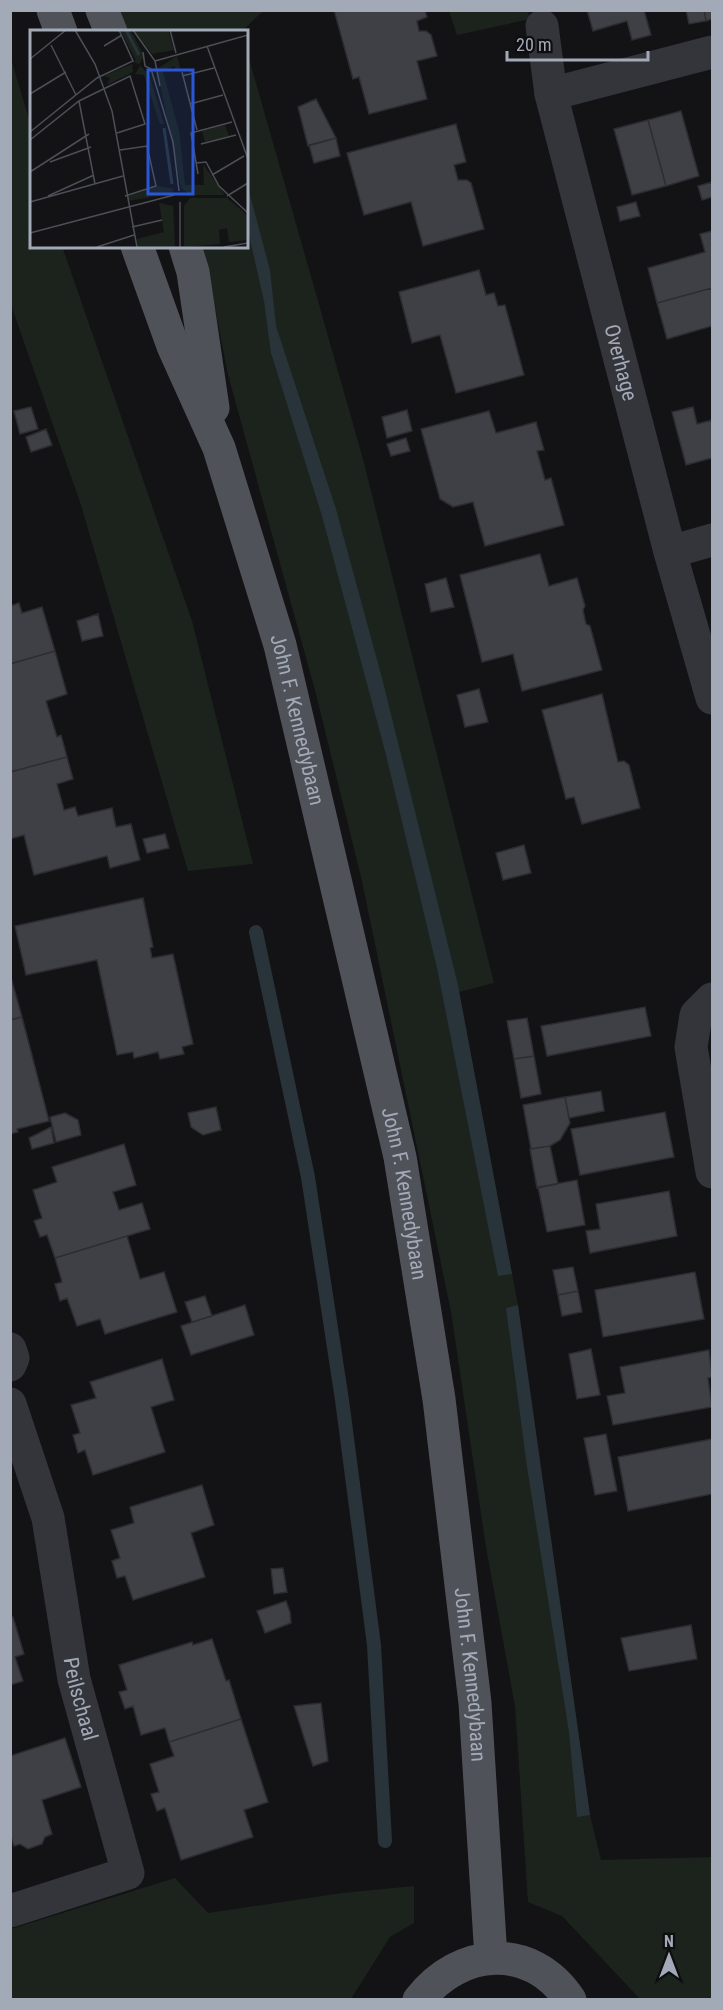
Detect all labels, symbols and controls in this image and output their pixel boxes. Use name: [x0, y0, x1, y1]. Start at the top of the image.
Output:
scale bar: [507, 24, 648, 62]
inset map: [30, 30, 248, 248]
text: 20 m: [516, 34, 551, 55]
street label: Overhage: [599, 322, 642, 403]
street label: John F. Kennedybaan: [265, 631, 329, 807]
street label: John F. Kennedybaan: [377, 1105, 432, 1282]
street label: John F. Kennedybaan: [449, 1586, 491, 1763]
street label: Peilschaal: [59, 1655, 103, 1743]
north arrow: [639, 1926, 699, 1986]
text: N: [664, 1932, 674, 1951]

